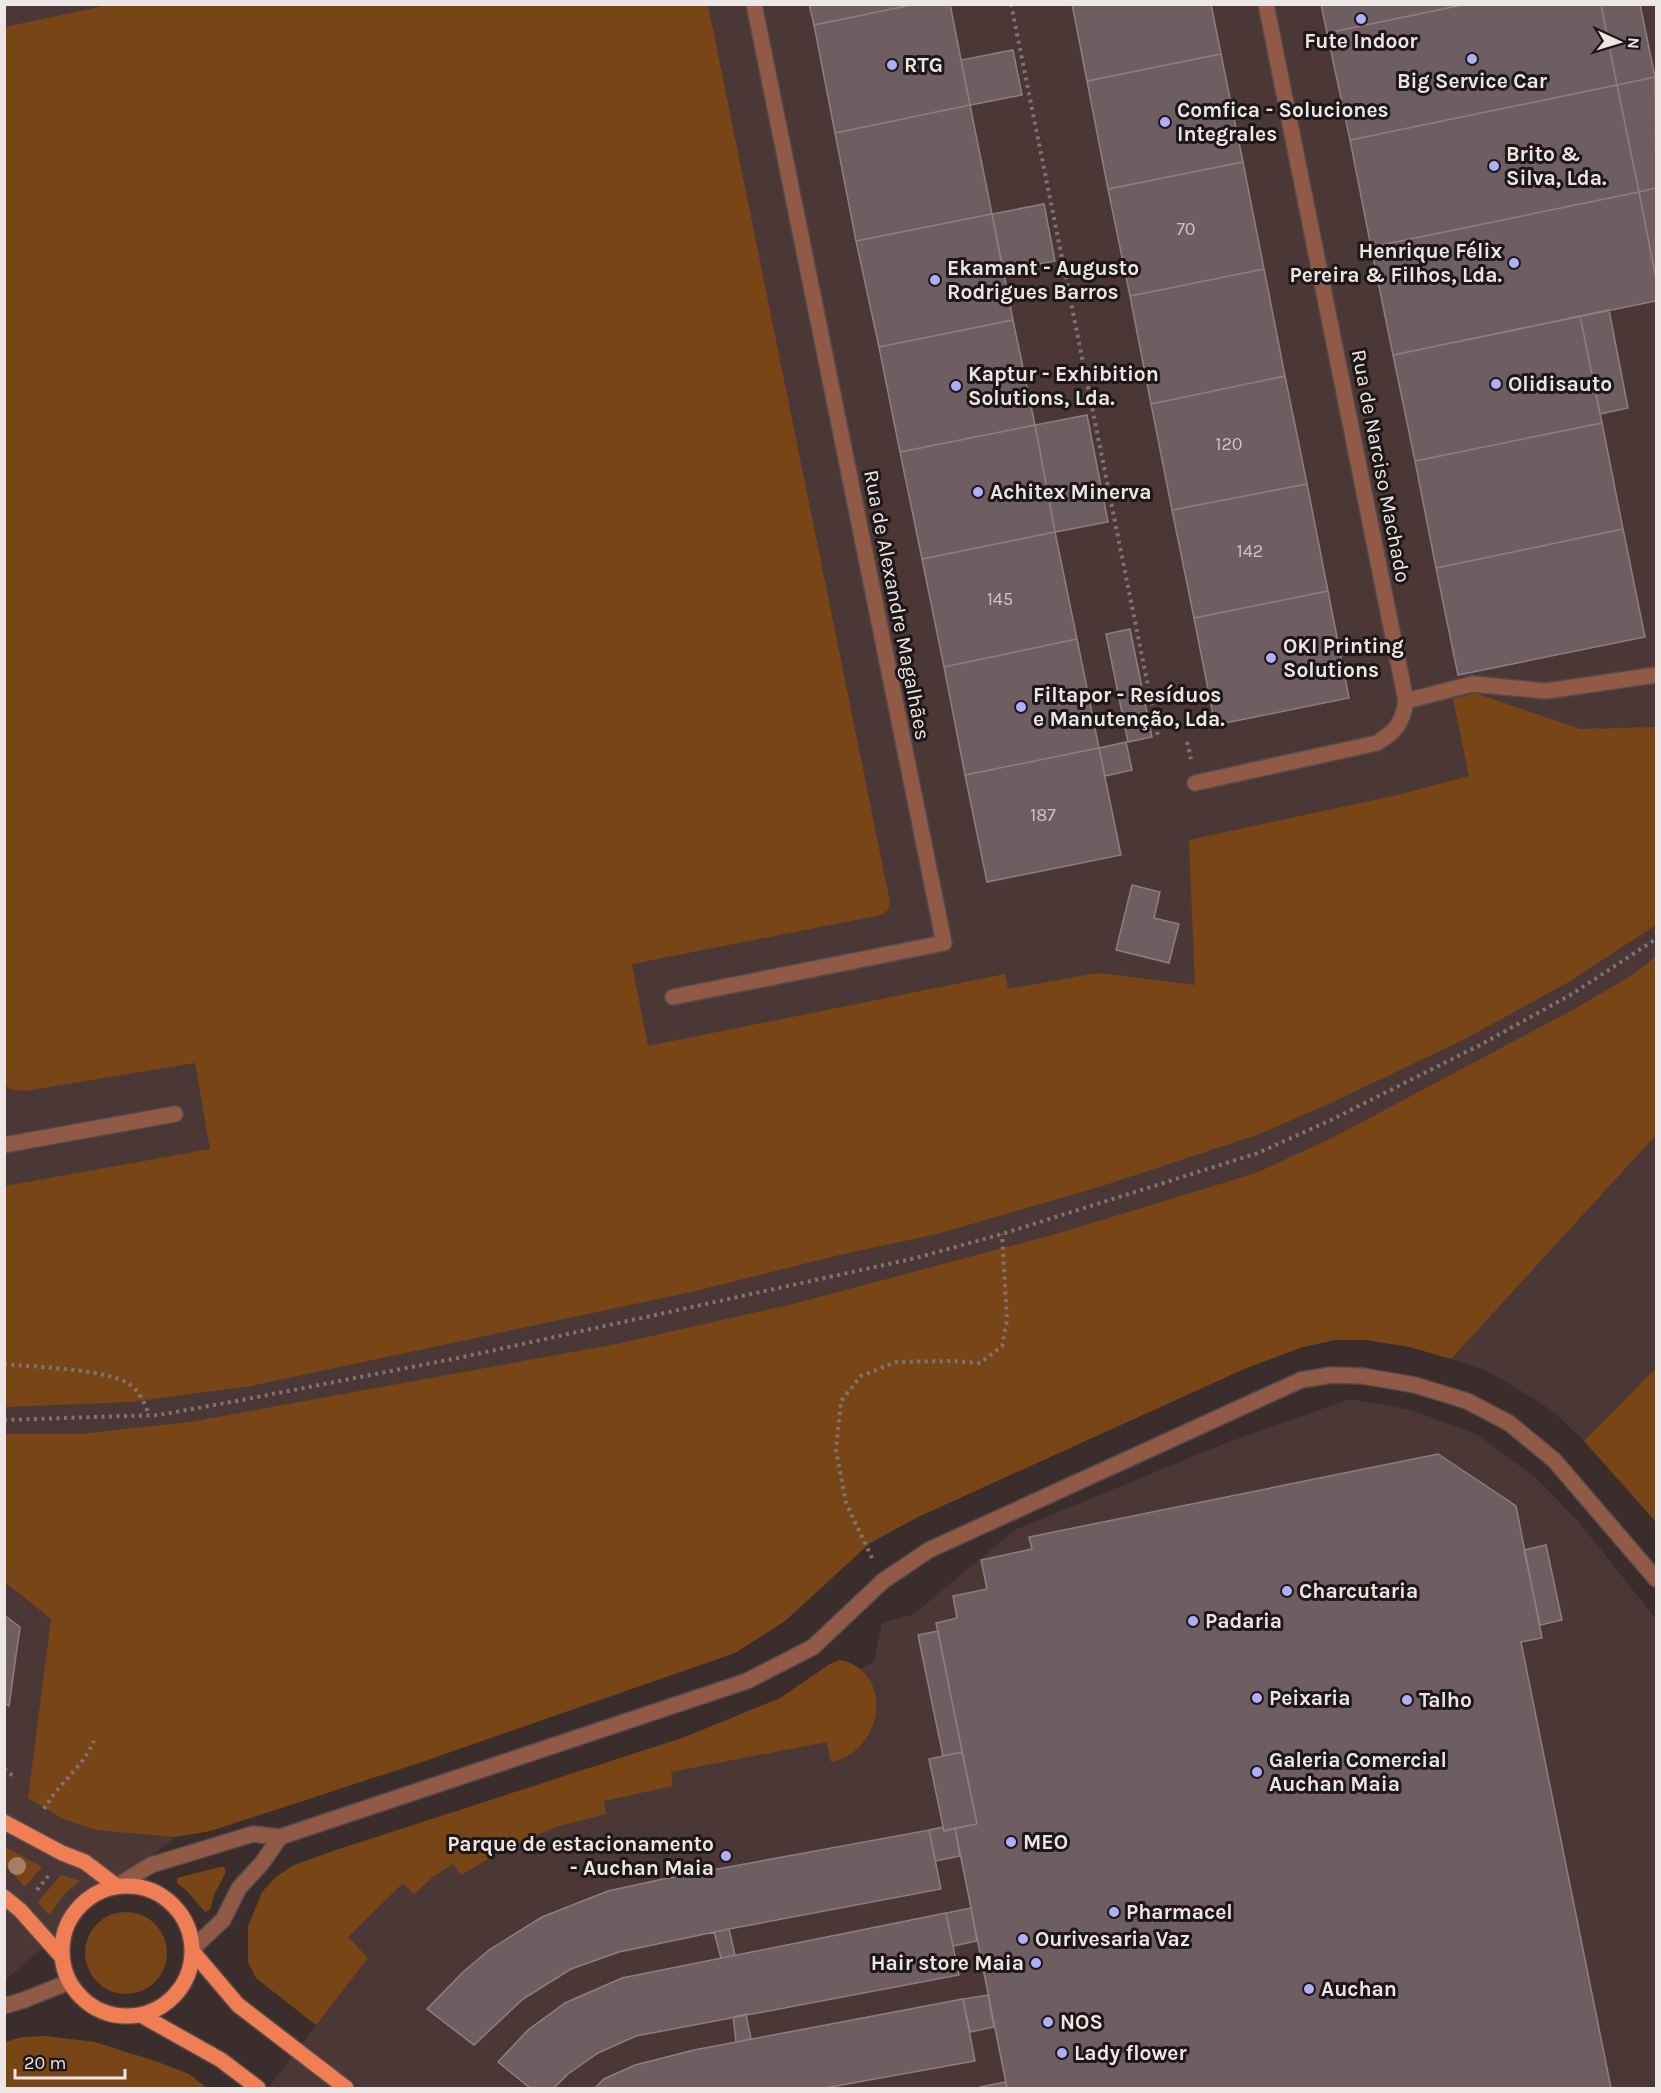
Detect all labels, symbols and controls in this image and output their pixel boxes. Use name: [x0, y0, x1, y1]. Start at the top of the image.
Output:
marker: Fute Indoor: [1354, 12, 1368, 26]
north arrow: [1589, 12, 1649, 72]
place label: Fute Indoor: [1304, 29, 1418, 53]
text: N: [1624, 37, 1643, 49]
marker: Big Service Car: [1465, 52, 1479, 66]
place label: RTG: [904, 53, 943, 77]
marker: RTG: [885, 58, 899, 72]
place label: Big Service Car: [1397, 69, 1548, 93]
place label: Comfica - Soluciones Integrales: [1177, 98, 1389, 146]
marker: Comfica - Soluciones Integrales: [1158, 115, 1172, 129]
place label: Brito & Silva, Lda.: [1506, 142, 1607, 190]
marker: Brito & Silva, Lda.: [1487, 159, 1501, 173]
house number: 70: [1176, 218, 1196, 240]
place label: Henrique Félix Pereira & Filhos, Lda.: [1290, 239, 1502, 287]
place label: Ekamant - Augusto Rodrigues Barros: [947, 256, 1139, 304]
marker: Henrique Félix Pereira & Filhos, Lda.: [1507, 256, 1521, 270]
marker: Ekamant - Augusto Rodrigues Barros: [928, 273, 942, 287]
street label: Rua de Narciso Machado: [1347, 347, 1415, 585]
place label: Kaptur - Exhibition Solutions, Lda.: [968, 362, 1159, 410]
place label: Olidisauto: [1508, 372, 1612, 396]
marker: Olidisauto: [1489, 377, 1503, 391]
marker: Kaptur - Exhibition Solutions, Lda.: [949, 379, 963, 393]
house number: 120: [1215, 433, 1243, 455]
street label: Rua de Alexandre Magalhães: [859, 468, 935, 742]
place label: Achitex Minerva: [990, 480, 1151, 504]
marker: Achitex Minerva: [971, 485, 985, 499]
house number: 142: [1237, 540, 1263, 562]
house number: 145: [987, 588, 1013, 610]
place label: OKI Printing Solutions: [1283, 634, 1404, 682]
marker: OKI Printing Solutions: [1264, 651, 1278, 665]
place label: Filtapor - Resíduos e Manutenção, Lda.: [1033, 683, 1225, 731]
marker: Filtapor - Resíduos e Manutenção, Lda.: [1014, 700, 1028, 714]
house number: 187: [1030, 804, 1056, 826]
place label: Charcutaria: [1299, 1579, 1418, 1603]
marker: Charcutaria: [1280, 1584, 1294, 1598]
place label: Padaria: [1205, 1609, 1282, 1633]
marker: Padaria: [1186, 1614, 1200, 1628]
place label: Peixaria: [1269, 1686, 1351, 1710]
place label: Talho: [1419, 1688, 1472, 1712]
marker: Peixaria: [1250, 1691, 1264, 1705]
marker: Talho: [1400, 1693, 1414, 1707]
place label: Galeria Comercial Auchan Maia: [1269, 1748, 1447, 1796]
marker: Galeria Comercial Auchan Maia: [1250, 1765, 1264, 1779]
place label: MEO: [1023, 1830, 1068, 1854]
place label: Parque de estacionamento - Auchan Maia: [447, 1832, 714, 1880]
marker: MEO: [1004, 1835, 1018, 1849]
marker: Parque de estacionamento - Auchan Maia: [719, 1849, 733, 1863]
place label: Pharmacel: [1126, 1900, 1233, 1924]
marker: Pharmacel: [1107, 1905, 1121, 1919]
place label: Ourivesaria Vaz: [1035, 1927, 1190, 1951]
marker: Ourivesaria Vaz: [1016, 1932, 1030, 1946]
place label: Hair store Maia: [871, 1951, 1024, 1975]
marker: Hair store Maia: [1029, 1956, 1043, 1970]
place label: Auchan: [1321, 1977, 1397, 2001]
marker: Auchan: [1302, 1982, 1316, 1996]
place label: NOS: [1060, 2010, 1103, 2034]
marker: NOS: [1041, 2015, 1055, 2029]
place label: Lady flower: [1074, 2041, 1187, 2065]
scale bar: [15, 2042, 124, 2080]
marker: Lady flower: [1055, 2046, 1069, 2060]
text: 20 m: [24, 2052, 66, 2074]

